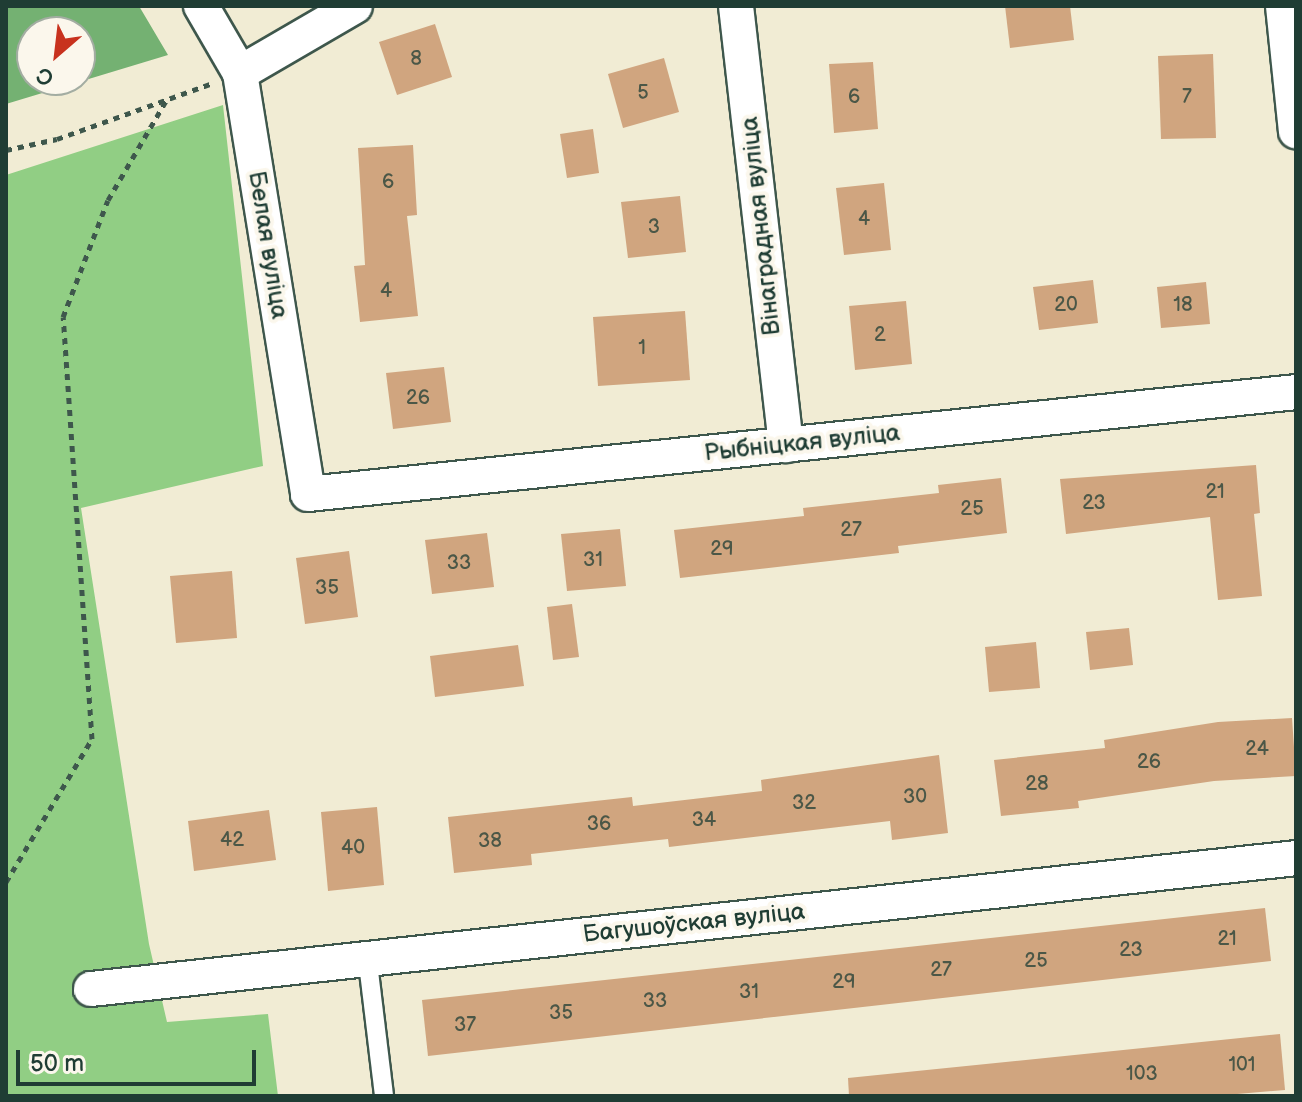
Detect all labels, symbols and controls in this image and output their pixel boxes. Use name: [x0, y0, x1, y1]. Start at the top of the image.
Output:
north arrow: [16, 16, 96, 96]
house number: 8: [410, 47, 422, 71]
text: С: [32, 60, 59, 91]
house number: 5: [637, 81, 649, 105]
house number: 6: [848, 85, 860, 109]
house number: 7: [1182, 85, 1192, 109]
street label: Вінаградная вуліца: [735, 115, 787, 337]
street label: Белая вуліца: [242, 169, 294, 321]
house number: 6: [382, 170, 394, 194]
house number: 4: [858, 207, 870, 231]
house number: 3: [648, 215, 660, 239]
house number: 4: [380, 279, 392, 303]
house number: 20: [1054, 293, 1078, 317]
house number: 18: [1173, 293, 1193, 317]
house number: 2: [874, 323, 886, 347]
house number: 1: [638, 336, 646, 360]
house number: 26: [406, 386, 430, 410]
street label: Рыбніцкая вуліца: [703, 418, 901, 468]
house number: 21: [1205, 480, 1225, 504]
house number: 23: [1082, 491, 1106, 515]
house number: 25: [960, 497, 984, 521]
house number: 27: [840, 518, 862, 542]
house number: 29: [710, 537, 734, 561]
house number: 31: [583, 548, 603, 572]
house number: 33: [447, 551, 471, 575]
house number: 35: [315, 576, 339, 600]
house number: 24: [1245, 737, 1269, 761]
house number: 26: [1137, 750, 1161, 774]
house number: 28: [1025, 772, 1049, 796]
house number: 30: [903, 785, 927, 809]
house number: 32: [792, 791, 816, 815]
house number: 34: [692, 808, 716, 832]
house number: 36: [587, 812, 611, 836]
house number: 42: [220, 828, 244, 852]
house number: 38: [478, 829, 502, 853]
house number: 40: [341, 836, 365, 860]
street label: Багушоўская вуліца: [582, 897, 806, 949]
house number: 21: [1217, 927, 1237, 951]
house number: 23: [1119, 938, 1143, 962]
house number: 25: [1024, 949, 1048, 973]
house number: 27: [930, 958, 952, 982]
house number: 29: [832, 970, 856, 994]
house number: 31: [739, 980, 759, 1004]
house number: 33: [643, 989, 667, 1013]
house number: 35: [549, 1001, 573, 1025]
house number: 37: [454, 1013, 476, 1037]
scale bar: [20, 1034, 260, 1084]
text: 50 m: [30, 1049, 84, 1078]
house number: 101: [1228, 1053, 1256, 1077]
house number: 103: [1126, 1062, 1158, 1086]

